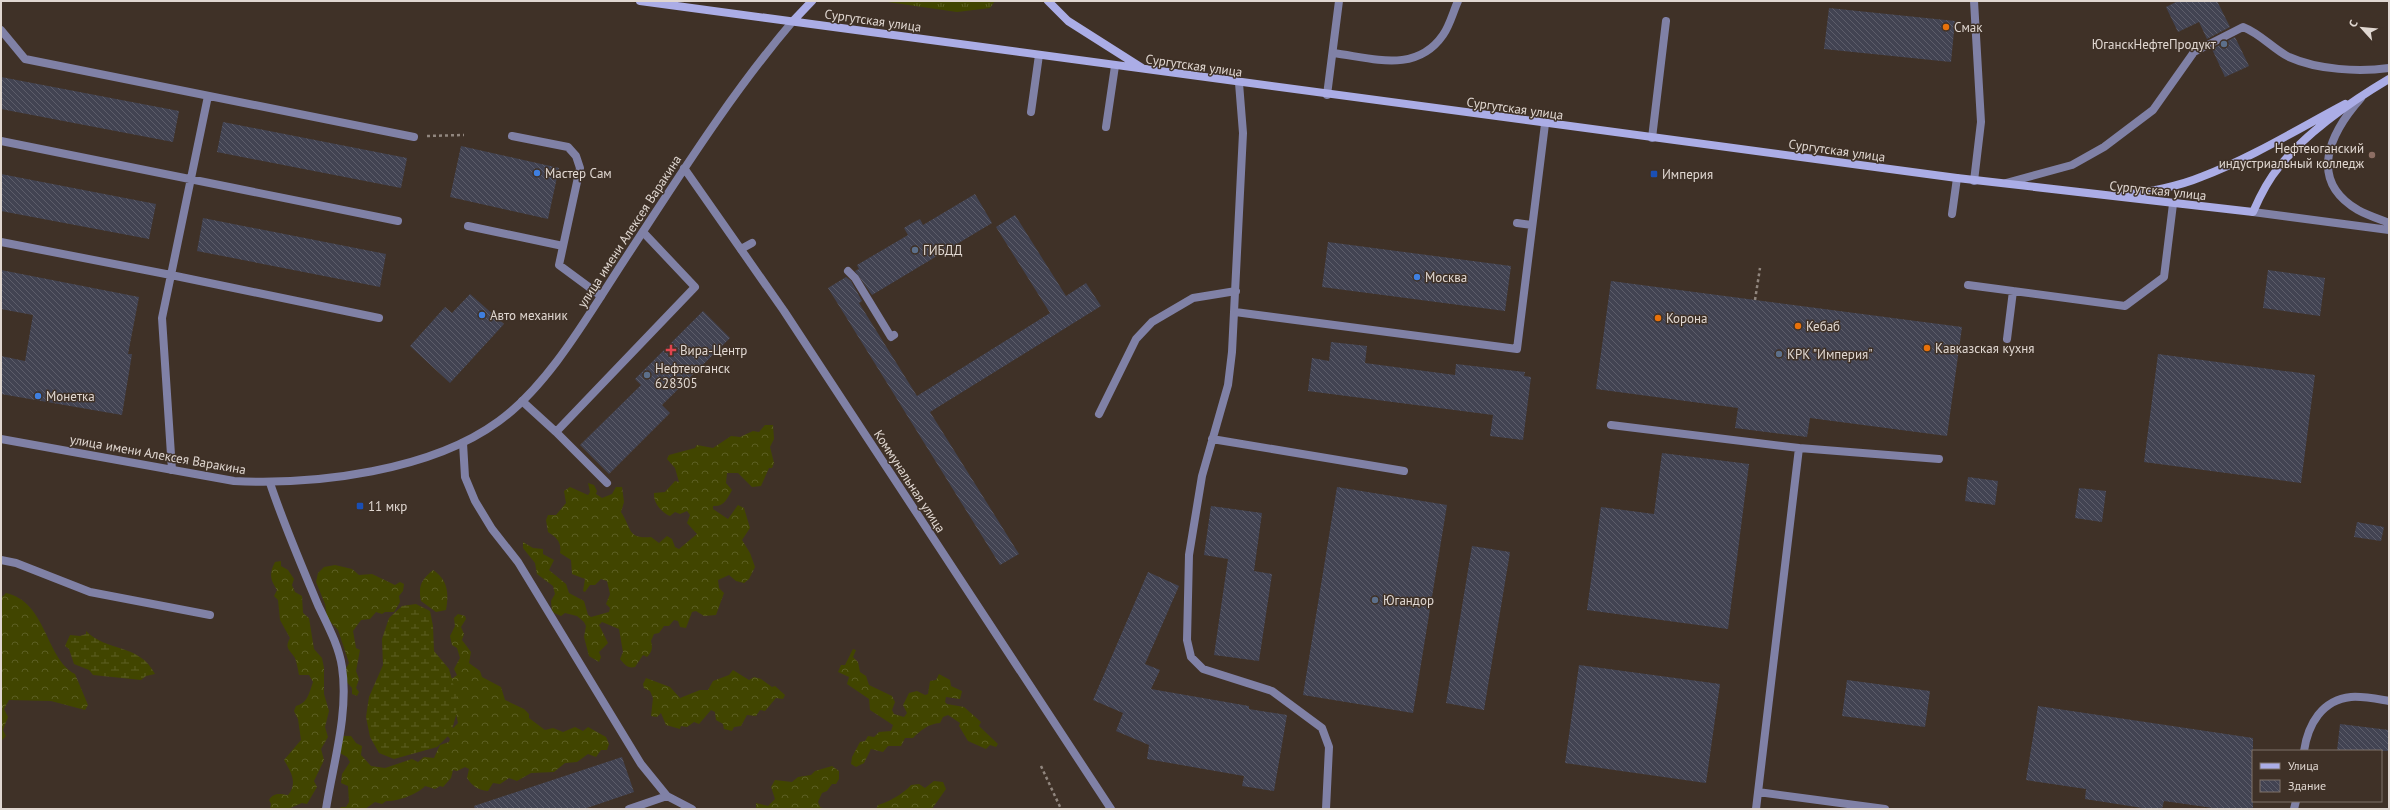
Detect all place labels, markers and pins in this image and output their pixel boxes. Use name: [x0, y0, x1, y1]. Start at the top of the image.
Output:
place label: Смак: [1954, 19, 1983, 36]
marker: Смак: [1941, 22, 1951, 32]
place label: ЮганскНефтеПродукт: [2092, 36, 2217, 53]
marker: ЮганскНефтеПродукт: [2219, 39, 2229, 49]
place label: Нефтеюганский индустриальный колледж: [2219, 140, 2364, 172]
marker: Нефтеюганский индустриальный колледж: [2367, 150, 2377, 160]
place label: Мастер Сам: [545, 165, 612, 182]
place label: Империя: [1662, 166, 1713, 183]
marker: Мастер Сам: [532, 168, 542, 178]
marker: Империя: [1649, 169, 1659, 179]
place label: ГИБДД: [923, 242, 963, 259]
marker: ГИБДД: [910, 245, 920, 255]
place label: Москва: [1425, 269, 1467, 286]
marker: Москва: [1412, 272, 1422, 282]
place label: Авто механик: [490, 307, 568, 324]
marker: Авто механик: [477, 310, 487, 320]
place label: Корона: [1666, 310, 1708, 327]
marker: Корона: [1653, 313, 1663, 323]
place label: Кебаб: [1806, 318, 1840, 335]
marker: Кебаб: [1793, 321, 1803, 331]
place label: Кавказская кухня: [1935, 340, 2035, 357]
place label: Вира-Центр: [680, 342, 747, 359]
marker: Кавказская кухня: [1922, 343, 1932, 353]
marker: Вира-Центр: [665, 344, 677, 356]
place label: КРК "Империя": [1787, 346, 1873, 363]
marker: КРК "Империя": [1774, 349, 1784, 359]
place label: Нефтеюганск 628305: [655, 360, 731, 392]
marker: Нефтеюганск 628305: [642, 370, 652, 380]
place label: Монетка: [46, 388, 95, 405]
marker: Монетка: [33, 391, 43, 401]
place label: 11 мкр: [368, 498, 407, 515]
marker: 11 мкр: [355, 501, 365, 511]
place label: Югандор: [1383, 592, 1434, 609]
marker: Югандор: [1370, 595, 1380, 605]

